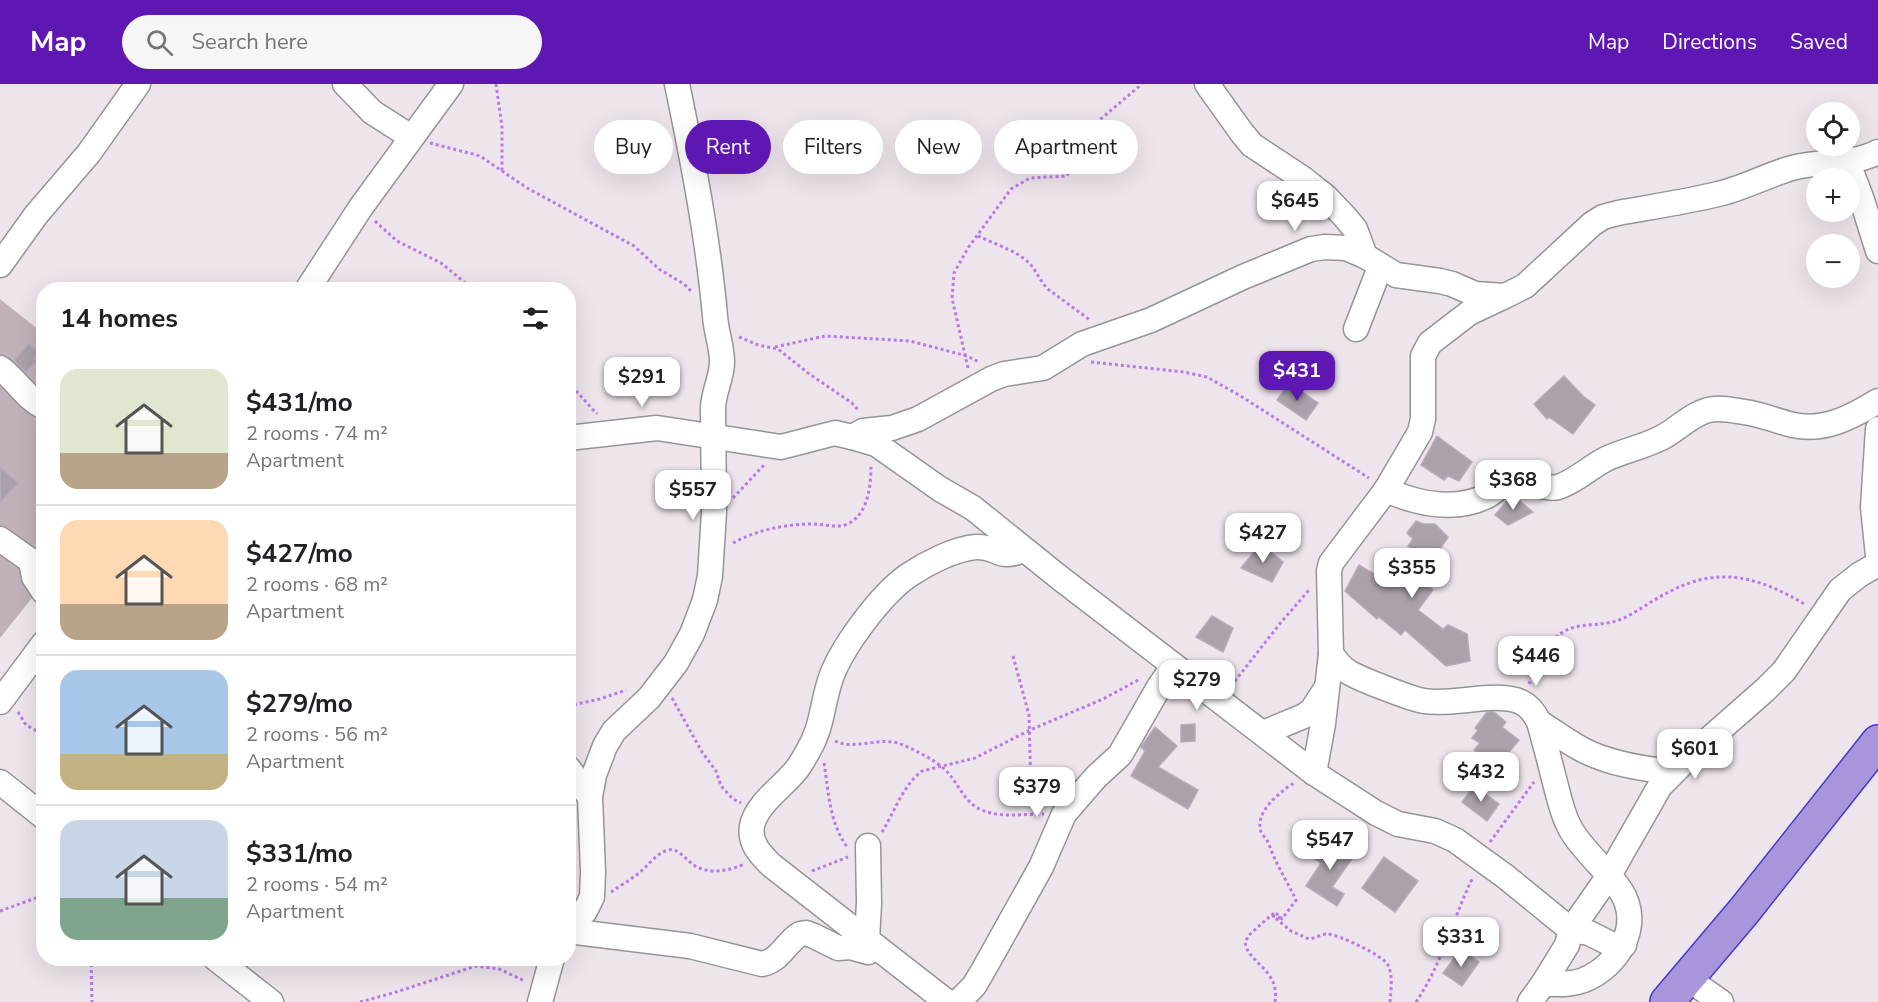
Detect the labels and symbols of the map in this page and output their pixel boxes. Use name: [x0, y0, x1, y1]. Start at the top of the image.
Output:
pin: $645: [1259, 181, 1331, 232]
pin: $431: [1261, 351, 1333, 402]
pin: $291: [606, 357, 678, 408]
pin: $368: [1477, 460, 1549, 511]
pin: $557: [657, 470, 729, 521]
pin: $427: [1227, 513, 1299, 564]
pin: $355: [1376, 548, 1448, 599]
pin: $446: [1500, 636, 1572, 687]
pin: $279: [1161, 660, 1233, 711]
pin: $601: [1659, 729, 1731, 780]
pin: $432: [1445, 752, 1517, 803]
pin: $379: [1001, 767, 1073, 818]
pin: $547: [1294, 820, 1366, 871]
pin: $331: [1425, 917, 1497, 968]

